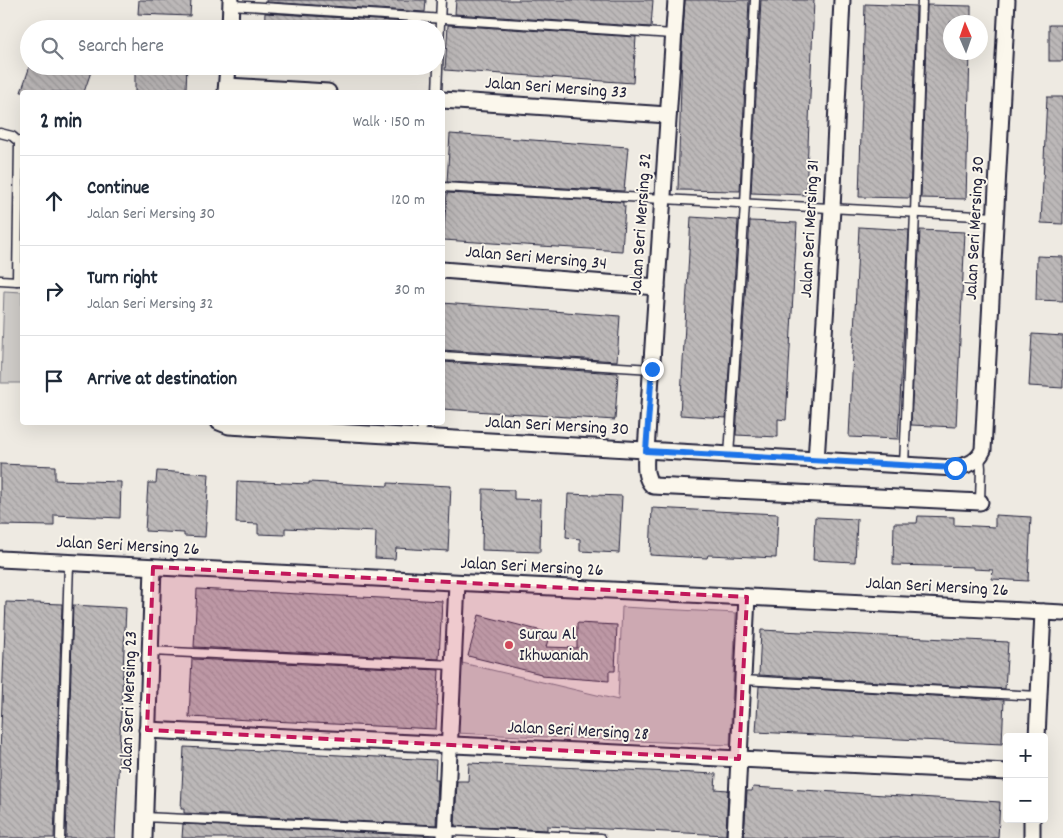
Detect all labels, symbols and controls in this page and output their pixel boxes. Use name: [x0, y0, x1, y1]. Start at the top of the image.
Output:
north arrow: [943, 15, 988, 60]
search box: [20, 20, 445, 75]
icon: search: [38, 34, 66, 62]
text: Search here: [78, 34, 164, 61]
street label: Jalan Seri Mersing 33: [484, 72, 628, 106]
text: 2 min: [40, 108, 82, 138]
text: Walk · 150 m: [353, 111, 425, 134]
street label: Jalan Seri Mersing 32: [625, 152, 659, 296]
street label: Jalan Seri Mersing 30: [960, 155, 992, 301]
street label: Jalan Seri Mersing 31: [795, 159, 827, 299]
text: Continue: [87, 176, 149, 203]
icon: ahead: [40, 187, 68, 215]
text: 120 m: [391, 189, 425, 212]
text: Jalan Seri Mersing 30: [87, 203, 215, 226]
street label: Jalan Seri Mersing 34: [464, 240, 608, 278]
text: Turn right: [87, 266, 158, 293]
icon: right: [40, 277, 68, 305]
text: 30 m: [395, 279, 425, 302]
text: Jalan Seri Mersing 32: [87, 293, 214, 316]
route end: [641, 358, 664, 381]
icon: arrive: [40, 367, 68, 395]
text: Arrive at destination: [87, 367, 237, 394]
street label: Jalan Seri Mersing 30: [484, 411, 630, 443]
route start: [944, 457, 967, 480]
street label: Jalan Seri Mersing 26: [56, 531, 200, 563]
street label: Jalan Seri Mersing 26: [460, 552, 604, 584]
street label: Jalan Seri Mersing 26: [865, 572, 1009, 604]
place label: Surau Al Ikhwaniah: [519, 623, 589, 669]
street label: Jalan Seri Mersing 23: [115, 630, 145, 774]
marker: Surau Al Ikhwaniah: [503, 639, 515, 651]
street label: Jalan Seri Mersing 28: [507, 716, 649, 748]
map controls: [1003, 733, 1048, 823]
button: +: [1003, 733, 1048, 778]
button: −: [1003, 778, 1048, 823]

